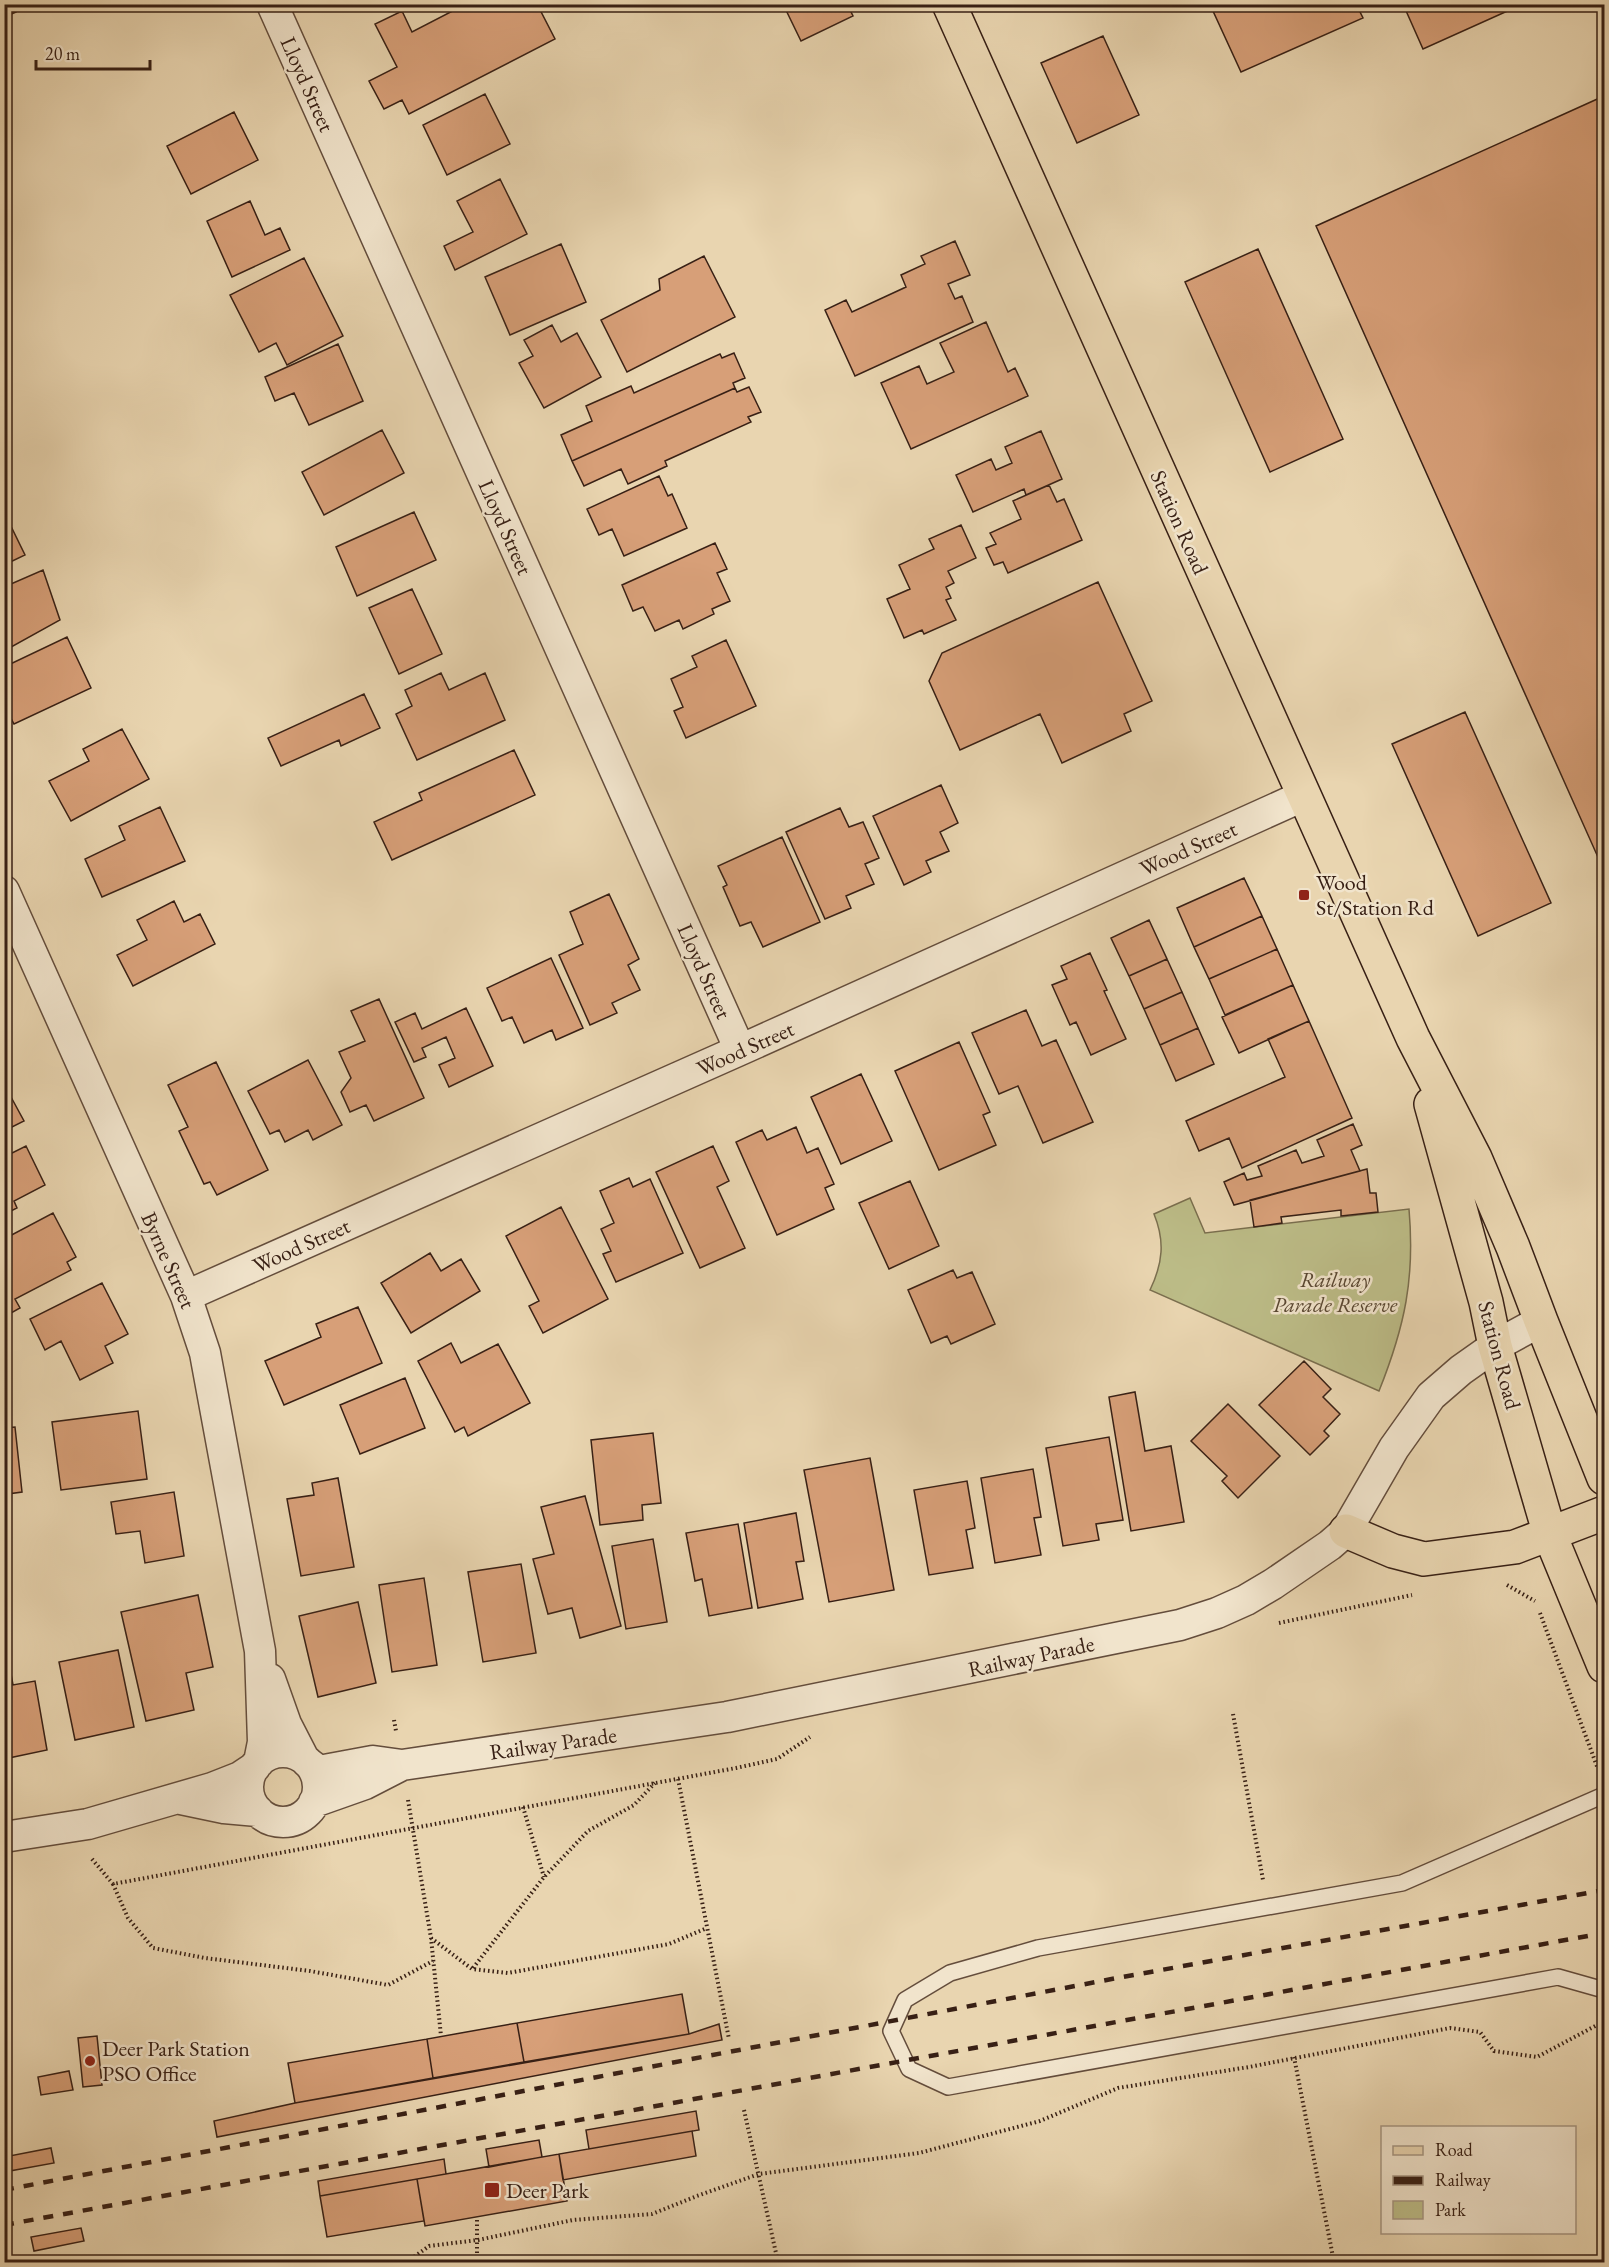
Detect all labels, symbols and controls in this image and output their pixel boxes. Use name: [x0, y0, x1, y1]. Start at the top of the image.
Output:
street label: Lloyd Street: [274, 32, 341, 137]
scale bar: [36, 33, 150, 71]
text: 20 m: [45, 42, 80, 65]
street label: Station Road: [1144, 466, 1216, 580]
street label: Lloyd Street: [472, 475, 539, 580]
street label: Wood Street: [1135, 814, 1242, 883]
place label: Wood St/Station Rd: [1316, 868, 1435, 922]
marker: Wood St/Station Rd: [1297, 888, 1311, 902]
street label: Lloyd Street: [671, 919, 738, 1024]
street label: Wood Street: [692, 1014, 799, 1083]
street label: Byrne Street: [134, 1207, 203, 1313]
street label: Wood Street: [248, 1211, 355, 1280]
park label: Railway Parade Reserve: [1273, 1265, 1398, 1319]
street label: Station Road: [1471, 1298, 1528, 1413]
street label: Railway Parade: [965, 1629, 1097, 1684]
street label: Railway Parade: [488, 1720, 619, 1767]
place label: Deer Park Station PSO Office: [102, 2034, 250, 2088]
marker: Deer Park Station PSO Office: [83, 2054, 97, 2068]
legend: [1381, 2126, 1576, 2234]
text: Road: [1435, 2138, 1474, 2161]
text: Railway: [1435, 2168, 1491, 2191]
place label: Deer Park: [506, 2176, 589, 2205]
marker: Deer Park: [483, 2181, 501, 2199]
text: Park: [1435, 2198, 1466, 2221]

